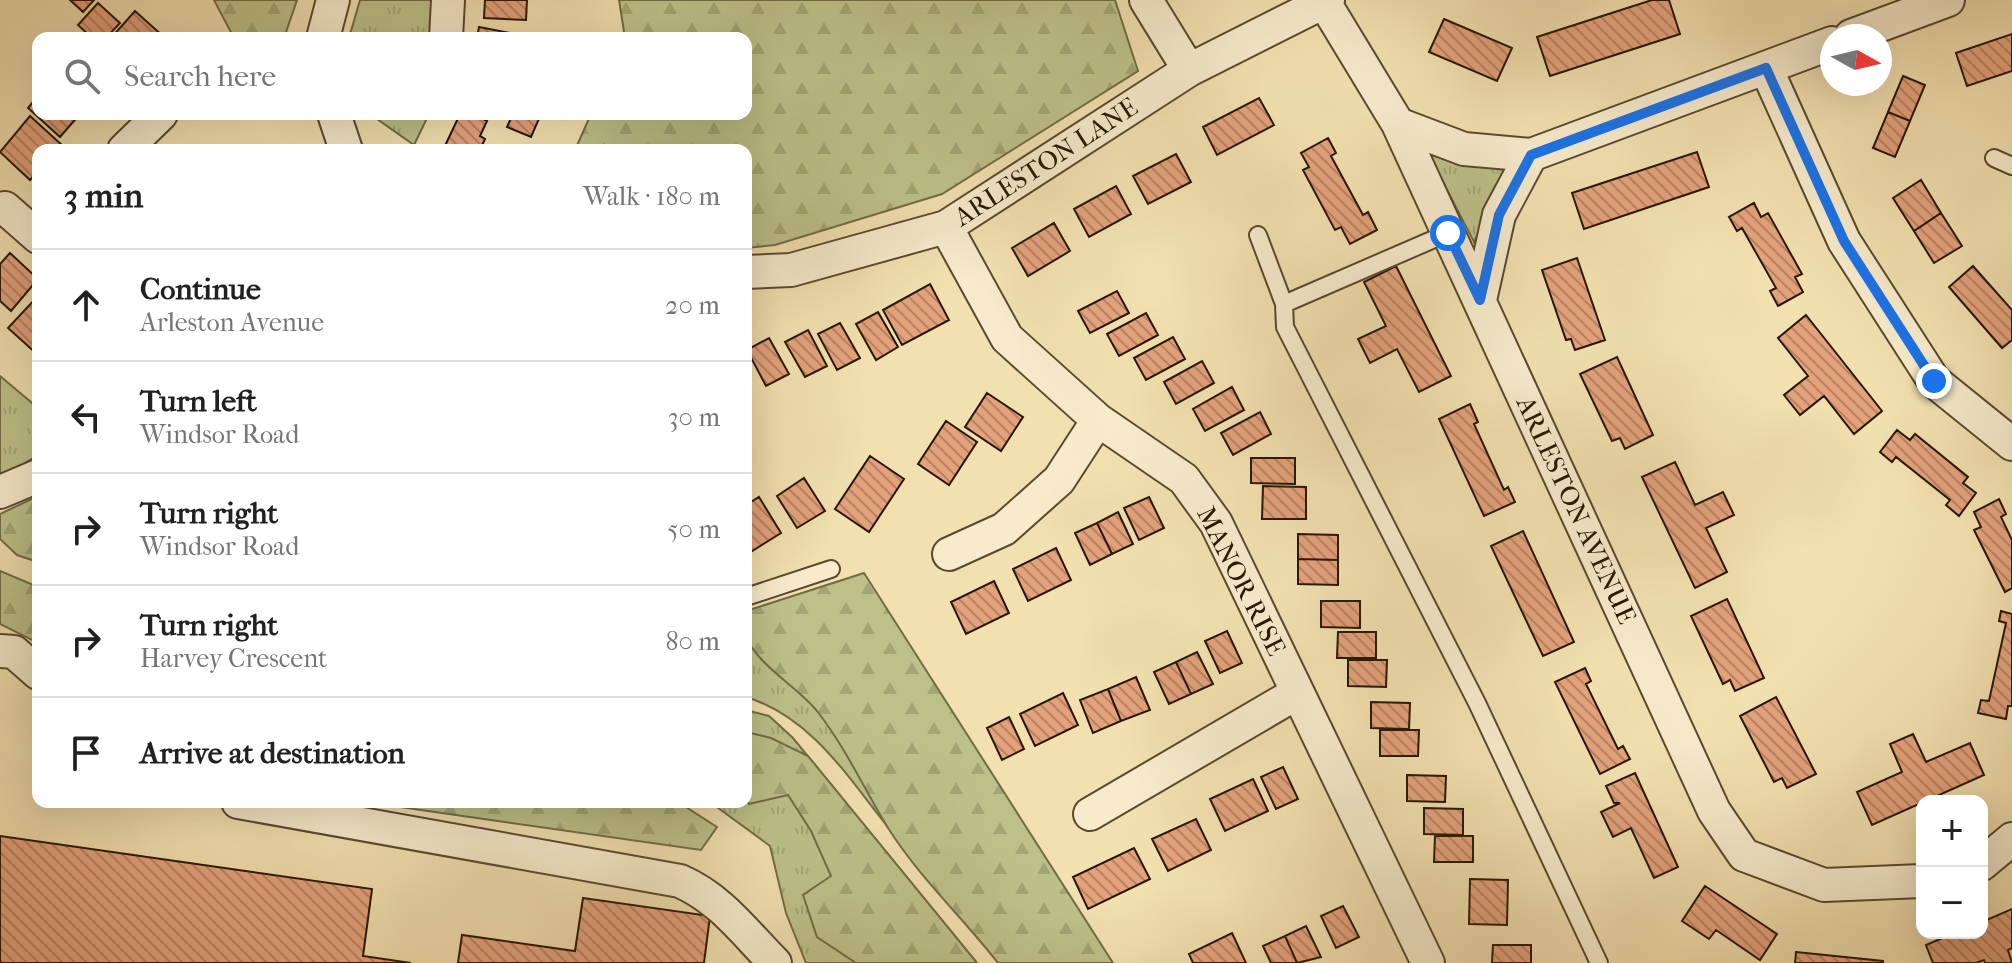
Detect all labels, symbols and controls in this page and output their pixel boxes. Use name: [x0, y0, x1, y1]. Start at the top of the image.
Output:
north arrow: [1820, 24, 1892, 96]
search box: [32, 32, 752, 120]
icon: search: [60, 54, 104, 98]
text: Search here: [124, 59, 276, 94]
street label: ARLESTON LANE: [948, 91, 1144, 233]
text: 3 min: [64, 176, 143, 216]
text: Walk · 180 m: [583, 181, 720, 212]
route start: [1430, 215, 1466, 251]
text: Continue: [140, 272, 261, 307]
icon: ahead: [64, 283, 108, 327]
text: 20 m: [665, 290, 720, 321]
text: Arleston Avenue: [140, 307, 324, 338]
route end: [1916, 363, 1952, 399]
text: Turn left: [140, 384, 257, 419]
street label: ARLESTON AVENUE: [1509, 390, 1642, 629]
icon: left: [64, 395, 108, 439]
text: 30 m: [668, 402, 720, 433]
text: Windsor Road: [140, 419, 299, 450]
text: Turn right: [140, 496, 278, 531]
street label: MANOR RISE: [1190, 501, 1292, 661]
icon: right: [64, 507, 108, 551]
text: 50 m: [667, 514, 720, 545]
text: Windsor Road: [140, 531, 299, 562]
text: Turn right: [140, 608, 278, 643]
icon: right: [64, 619, 108, 663]
text: 80 m: [665, 626, 720, 657]
text: Harvey Crescent: [140, 643, 327, 674]
icon: arrive: [64, 731, 108, 775]
text: Arrive at destination: [140, 736, 405, 771]
map controls: [1916, 795, 1988, 939]
button: +: [1916, 795, 1988, 867]
button: −: [1916, 867, 1988, 939]

